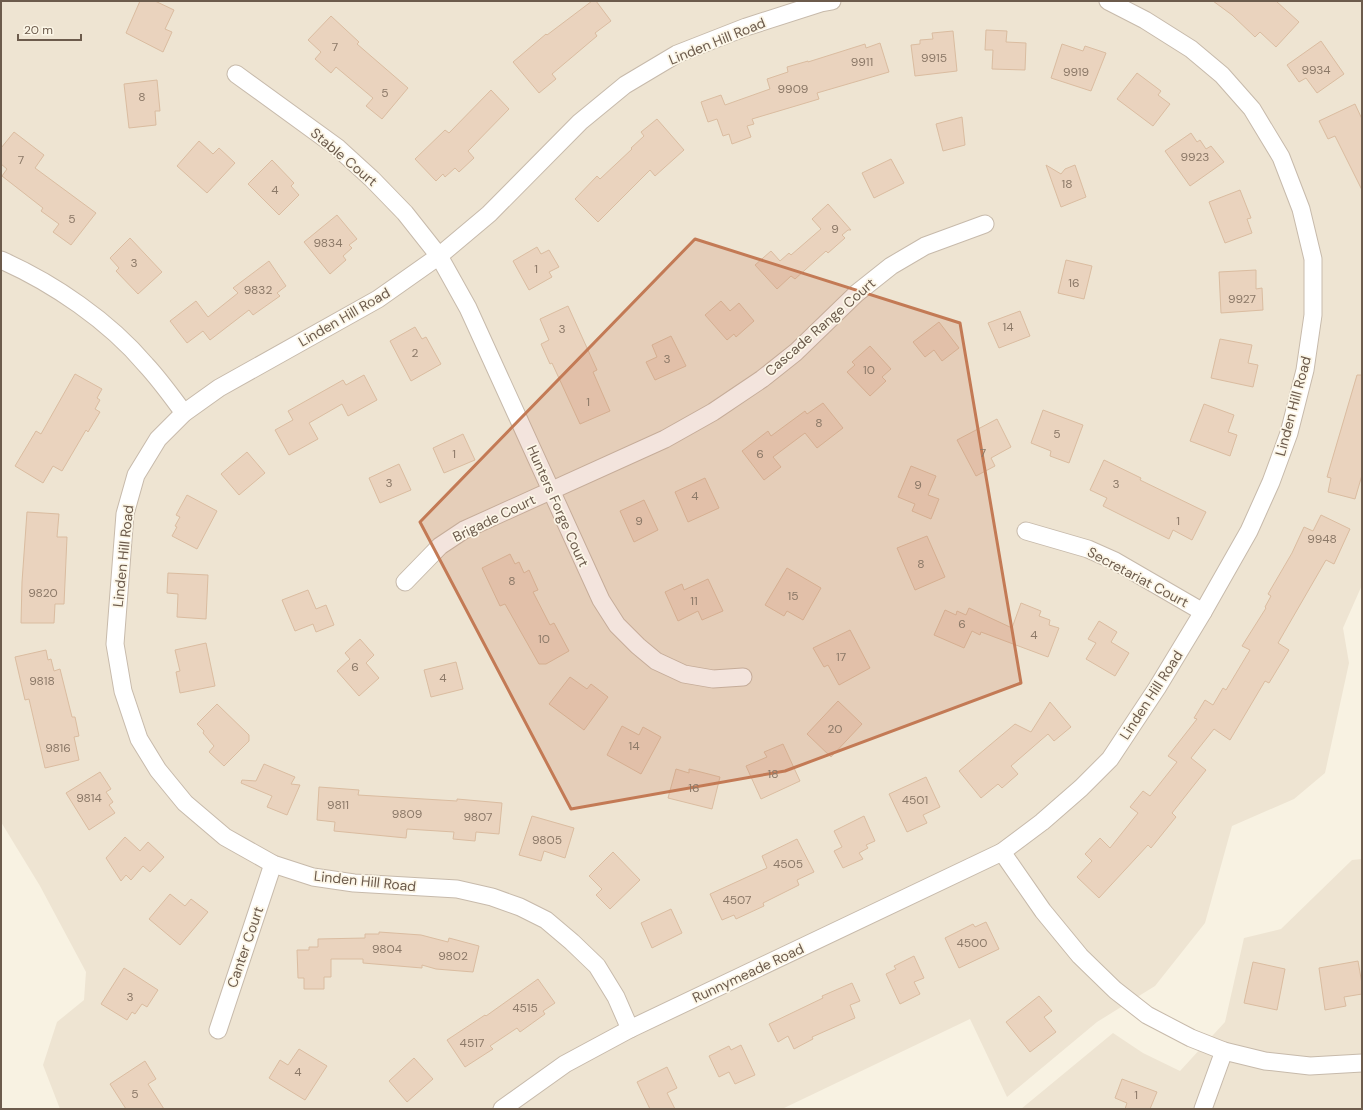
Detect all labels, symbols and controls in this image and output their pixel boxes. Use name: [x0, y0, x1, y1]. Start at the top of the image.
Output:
street label: Linden Hill Road: [666, 13, 768, 69]
scale bar: [18, 16, 81, 42]
text: 20 m: [24, 22, 53, 38]
house number: 7: [332, 39, 338, 55]
house number: 9915: [921, 50, 947, 66]
house number: 9911: [851, 54, 873, 70]
house number: 9934: [1301, 62, 1331, 78]
house number: 9919: [1063, 64, 1089, 80]
house number: 9909: [778, 81, 808, 97]
house number: 5: [381, 85, 389, 101]
house number: 8: [138, 89, 146, 105]
street label: Stable Court: [307, 124, 381, 190]
house number: 9923: [1181, 149, 1209, 165]
house number: 7: [18, 152, 24, 168]
house number: 18: [1061, 176, 1073, 192]
house number: 4: [271, 182, 279, 198]
house number: 5: [68, 211, 76, 227]
house number: 9: [831, 221, 839, 237]
house number: 9834: [313, 235, 343, 251]
house number: 3: [130, 255, 138, 271]
house number: 1: [534, 261, 538, 277]
street label: Cascade Range Court: [761, 274, 879, 380]
house number: 16: [1068, 275, 1080, 291]
house number: 9832: [244, 282, 272, 298]
street label: Linden Hill Road: [295, 284, 393, 350]
house number: 9927: [1228, 291, 1256, 307]
house number: 14: [1002, 319, 1014, 335]
house number: 3: [558, 321, 566, 337]
house number: 2: [412, 345, 419, 361]
house number: 3: [663, 351, 671, 367]
street label: Linden Hill Road: [1271, 354, 1315, 458]
house number: 10: [863, 362, 875, 378]
house number: 1: [586, 394, 590, 410]
house number: 8: [815, 415, 823, 431]
house number: 5: [1053, 426, 1061, 442]
street label: Hunters Forge Court: [523, 442, 593, 570]
house number: 7: [980, 445, 986, 461]
house number: 1: [452, 446, 456, 462]
house number: 6: [756, 446, 764, 462]
house number: 3: [385, 475, 393, 491]
house number: 3: [1112, 476, 1120, 492]
house number: 9: [914, 477, 922, 493]
house number: 4: [691, 488, 699, 504]
street label: Brigade Court: [450, 490, 538, 546]
street label: Linden Hill Road: [109, 504, 137, 608]
house number: 9: [635, 513, 643, 529]
house number: 1: [1176, 513, 1180, 529]
house number: 9948: [1307, 531, 1337, 547]
street label: Secretariat Court: [1084, 543, 1192, 611]
house number: 8: [917, 556, 925, 572]
house number: 8: [508, 573, 516, 589]
house number: 9820: [28, 585, 58, 601]
house number: 15: [787, 588, 799, 604]
house number: 11: [690, 593, 698, 609]
house number: 6: [958, 616, 966, 632]
house number: 4: [1030, 627, 1038, 643]
house number: 10: [538, 631, 550, 647]
street label: Linden Hill Road: [1115, 647, 1187, 743]
house number: 17: [836, 649, 846, 665]
house number: 6: [351, 659, 359, 675]
house number: 4: [439, 670, 447, 686]
house number: 9818: [29, 673, 55, 689]
house number: 20: [827, 721, 843, 737]
house number: 14: [628, 738, 640, 754]
house number: 9816: [45, 740, 71, 756]
house number: 18: [767, 766, 779, 782]
house number: 16: [688, 780, 700, 796]
house number: 9814: [76, 790, 102, 806]
house number: 4501: [902, 792, 928, 808]
house number: 9811: [327, 797, 349, 813]
house number: 9809: [392, 806, 422, 822]
house number: 9807: [463, 809, 493, 825]
house number: 9805: [532, 832, 562, 848]
house number: 4505: [773, 856, 803, 872]
street label: Linden Hill Road: [313, 867, 417, 895]
house number: 4507: [722, 892, 752, 908]
street label: Canter Court: [223, 904, 267, 990]
house number: 4500: [956, 935, 988, 951]
street label: Runnymeade Road: [689, 939, 807, 1007]
house number: 9804: [372, 941, 402, 957]
house number: 9802: [438, 948, 468, 964]
house number: 3: [126, 989, 134, 1005]
house number: 4515: [512, 1000, 538, 1016]
house number: 4517: [460, 1035, 484, 1051]
house number: 4: [294, 1064, 302, 1080]
house number: 5: [131, 1086, 139, 1102]
house number: 1: [1134, 1087, 1138, 1103]

